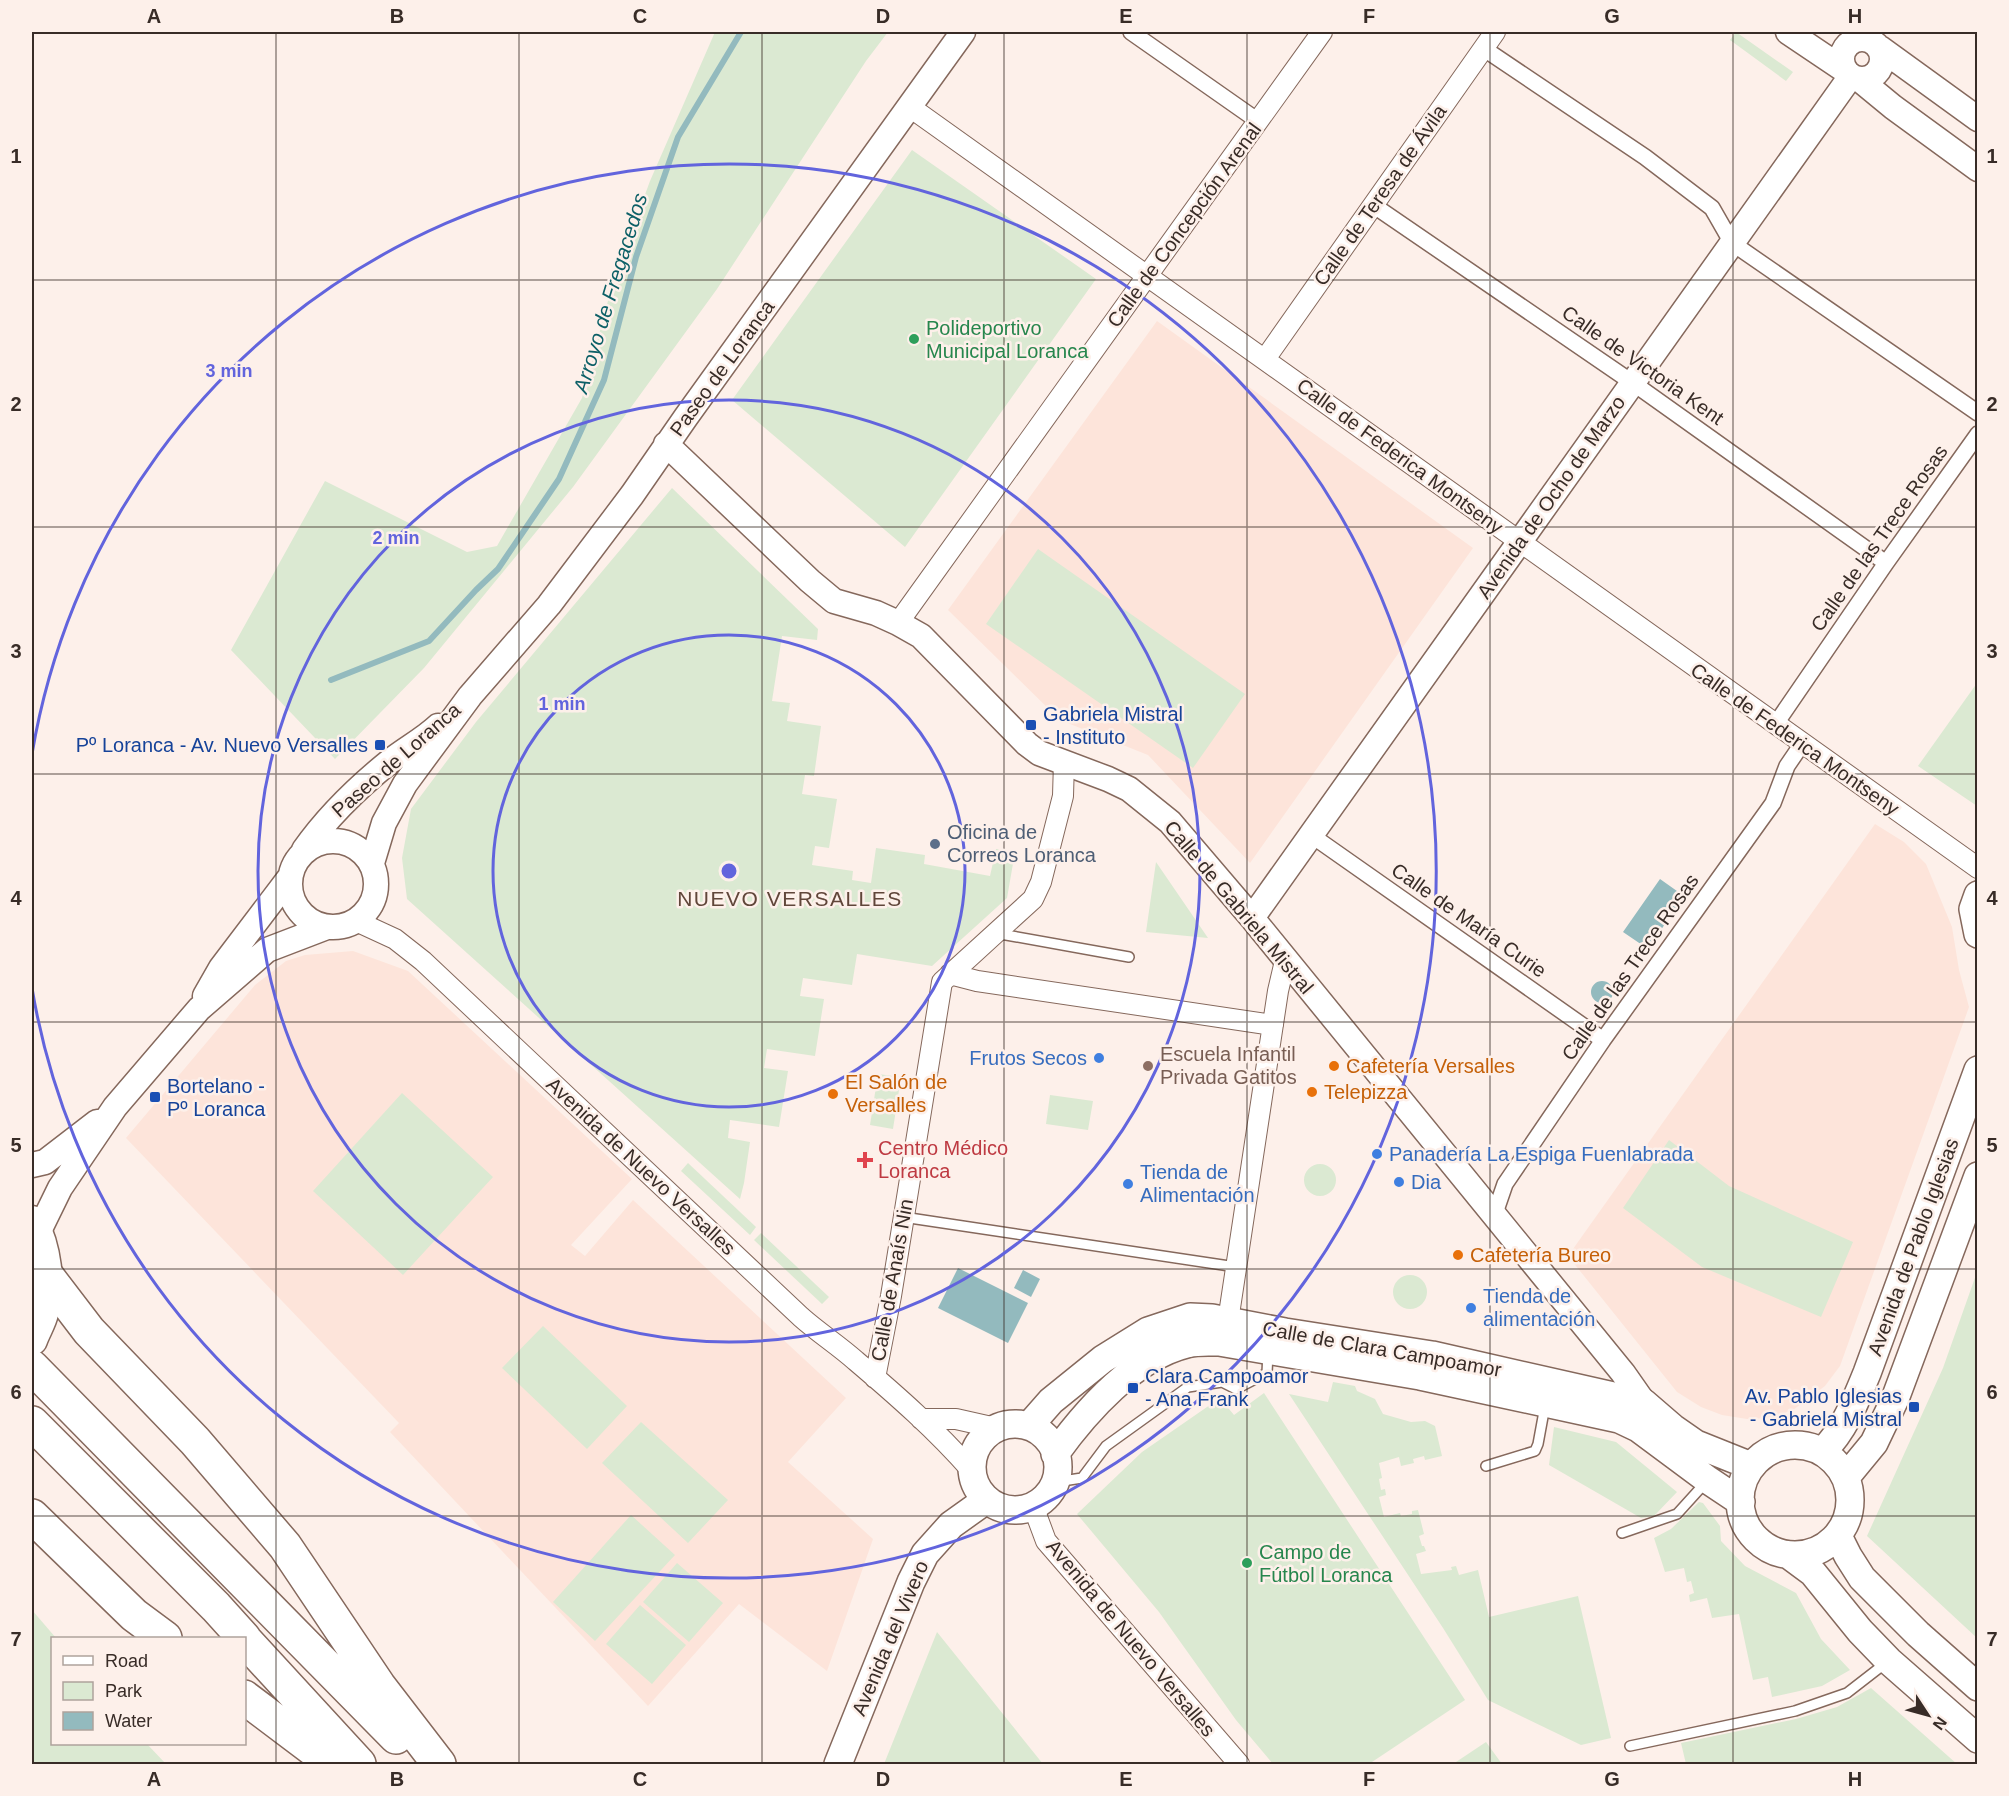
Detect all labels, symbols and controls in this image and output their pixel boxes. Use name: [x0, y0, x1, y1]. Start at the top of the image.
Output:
text: A: [147, 5, 161, 27]
text: B: [390, 5, 404, 27]
text: C: [633, 5, 647, 27]
text: D: [876, 5, 890, 27]
text: E: [1119, 5, 1133, 27]
text: F: [1363, 5, 1375, 27]
text: G: [1604, 5, 1620, 27]
text: H: [1848, 5, 1862, 27]
street label: Calle de Teresa de Ávila: [1309, 100, 1451, 289]
street label: Calle de Concepción Arenal: [1103, 119, 1265, 331]
text: 1: [10, 145, 22, 167]
text: 1: [1986, 145, 1998, 167]
water label: Arroyo de Fregacedos: [568, 190, 652, 398]
street label: Paseo de Loranca: [665, 295, 779, 440]
street label: Calle de Victoria Kent: [1558, 301, 1728, 429]
place label: Polideportivo Municipal Loranca: [926, 317, 1089, 362]
marker: Polideportivo Municipal Loranca: [907, 332, 921, 346]
text: 3 min: [205, 361, 253, 381]
street label: Calle de Federica Montseny: [1293, 374, 1507, 538]
street label: Avenida de Ocho de Marzo: [1473, 392, 1629, 602]
text: 2: [10, 393, 22, 415]
text: 2: [1986, 393, 1998, 415]
street label: Calle de las Trece Rosas: [1806, 441, 1952, 635]
text: 2 min: [372, 528, 420, 548]
text: 3: [10, 640, 22, 662]
text: 3: [1986, 640, 1998, 662]
street label: Calle de Federica Montseny: [1687, 659, 1903, 819]
text: 1 min: [538, 694, 586, 714]
street label: Paseo de Loranca: [328, 698, 465, 822]
place label: Gabriela Mistral - Instituto: [1043, 703, 1183, 748]
marker: Gabriela Mistral - Instituto: [1024, 718, 1038, 732]
place label: Pº Loranca - Av. Nuevo Versalles: [76, 734, 368, 756]
marker: Pº Loranca - Av. Nuevo Versalles: [373, 738, 387, 752]
street label: Calle de Gabriela Mistral: [1160, 816, 1318, 998]
place label: Oficina de Correos Loranca: [947, 821, 1097, 866]
marker: Oficina de Correos Loranca: [928, 837, 942, 851]
street label: Calle de María Curie: [1388, 858, 1550, 982]
centre of rings: [719, 861, 739, 881]
street label: Calle de las Trece Rosas: [1557, 870, 1703, 1064]
text: 4: [10, 887, 22, 909]
district label: NUEVO VERSALLES: [677, 887, 903, 910]
text: 4: [1986, 887, 1998, 909]
place label: Escuela Infantil Privada Gatitos: [1160, 1043, 1297, 1088]
place label: Frutos Secos: [969, 1047, 1087, 1069]
marker: Frutos Secos: [1092, 1051, 1106, 1065]
place label: Cafetería Versalles: [1346, 1055, 1515, 1077]
marker: Escuela Infantil Privada Gatitos: [1141, 1059, 1155, 1073]
marker: Cafetería Versalles: [1327, 1059, 1341, 1073]
place label: El Salón de Versalles: [845, 1071, 947, 1116]
street label: Avenida de Nuevo Versalles: [542, 1073, 740, 1259]
place label: Bortelano - Pº Loranca: [167, 1075, 266, 1120]
place label: Telepizza: [1324, 1081, 1408, 1103]
marker: Telepizza: [1305, 1085, 1319, 1099]
marker: El Salón de Versalles: [826, 1087, 840, 1101]
marker: Bortelano - Pº Loranca: [148, 1090, 162, 1104]
text: 5: [10, 1134, 22, 1156]
text: 5: [1986, 1134, 1998, 1156]
street label: Avenida de Pablo Iglesias: [1863, 1135, 1963, 1359]
place label: Centro Médico Loranca: [878, 1137, 1008, 1182]
place label: Panadería La Espiga Fuenlabrada: [1389, 1143, 1695, 1165]
marker: Panadería La Espiga Fuenlabrada: [1370, 1147, 1384, 1161]
marker: Centro Médico Loranca: [856, 1151, 874, 1169]
place label: Tienda de Alimentación: [1140, 1161, 1255, 1206]
place label: Dia: [1411, 1171, 1442, 1193]
marker: Dia: [1392, 1175, 1406, 1189]
marker: Tienda de Alimentación: [1121, 1177, 1135, 1191]
street label: Calle de Anaís Nin: [867, 1197, 917, 1363]
place label: Cafetería Bureo: [1470, 1244, 1611, 1266]
marker: Cafetería Bureo: [1451, 1248, 1465, 1262]
place label: Tienda de alimentación: [1483, 1285, 1595, 1330]
marker: Tienda de alimentación: [1464, 1301, 1478, 1315]
street label: Calle de Clara Campoamor: [1261, 1317, 1504, 1381]
place label: Clara Campoamor - Ana Frank: [1145, 1365, 1309, 1410]
text: 6: [10, 1381, 22, 1403]
marker: Clara Campoamor - Ana Frank: [1126, 1381, 1140, 1395]
text: 6: [1986, 1381, 1998, 1403]
place label: Av. Pablo Iglesias - Gabriela Mistral: [1745, 1385, 1902, 1430]
marker: Av. Pablo Iglesias - Gabriela Mistral: [1907, 1400, 1921, 1414]
street label: Avenida de Nuevo Versalles: [1042, 1535, 1220, 1741]
place label: Campo de Fútbol Loranca: [1259, 1541, 1393, 1586]
marker: Campo de Fútbol Loranca: [1240, 1556, 1254, 1570]
street label: Avenida del Vivero: [847, 1557, 933, 1719]
text: 7: [10, 1628, 22, 1650]
text: 7: [1986, 1628, 1998, 1650]
legend: [51, 1637, 246, 1745]
text: Road: [105, 1651, 148, 1671]
text: Park: [105, 1681, 143, 1701]
north arrow: [1898, 1685, 1958, 1745]
text: Water: [105, 1711, 152, 1731]
text: N: [1929, 1714, 1950, 1733]
text: A: [147, 1768, 161, 1790]
text: B: [390, 1768, 404, 1790]
text: C: [633, 1768, 647, 1790]
text: D: [876, 1768, 890, 1790]
text: E: [1119, 1768, 1133, 1790]
text: F: [1363, 1768, 1375, 1790]
text: G: [1604, 1768, 1620, 1790]
text: H: [1848, 1768, 1862, 1790]

